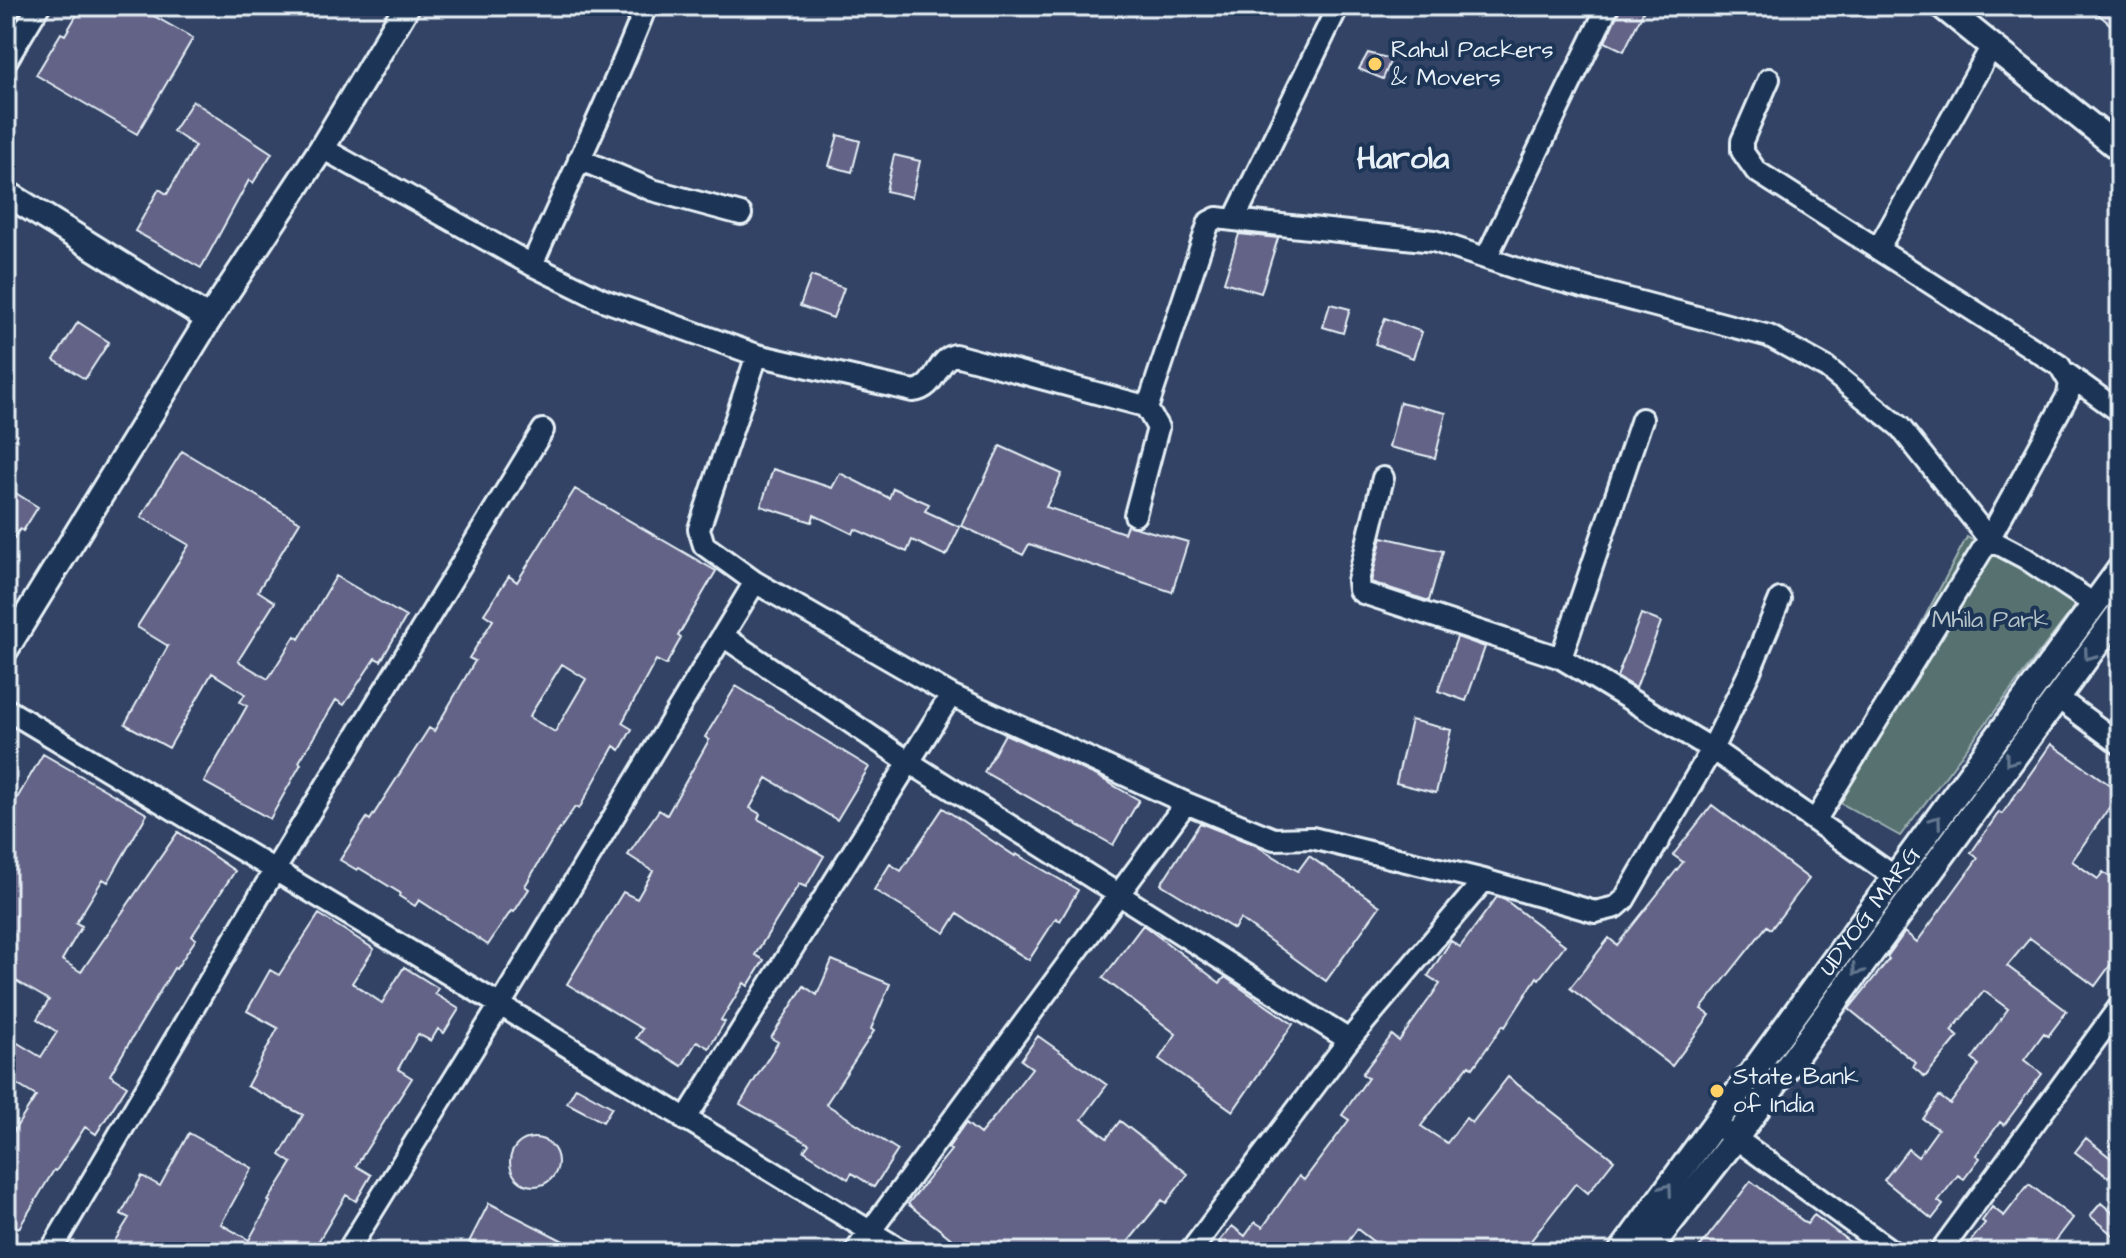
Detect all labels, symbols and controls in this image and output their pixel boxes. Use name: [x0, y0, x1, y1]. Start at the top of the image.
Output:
place label: Rahul Packers & Movers: [1391, 33, 1554, 95]
marker: Rahul Packers & Movers: [1366, 55, 1384, 73]
district label: Harola: [1357, 136, 1450, 181]
park label: Mhila Park: [1932, 603, 2048, 637]
one-way arrow: [2084, 647, 2099, 661]
one-way arrow: [2006, 751, 2020, 766]
one-way arrow: [1926, 815, 1941, 830]
street label: UDYOG MARG: [1811, 839, 1929, 983]
one-way arrow: [1853, 961, 1867, 976]
place label: State Bank of India: [1733, 1060, 1859, 1122]
marker: State Bank of India: [1708, 1082, 1726, 1100]
one-way arrow: [1657, 1183, 1671, 1198]

